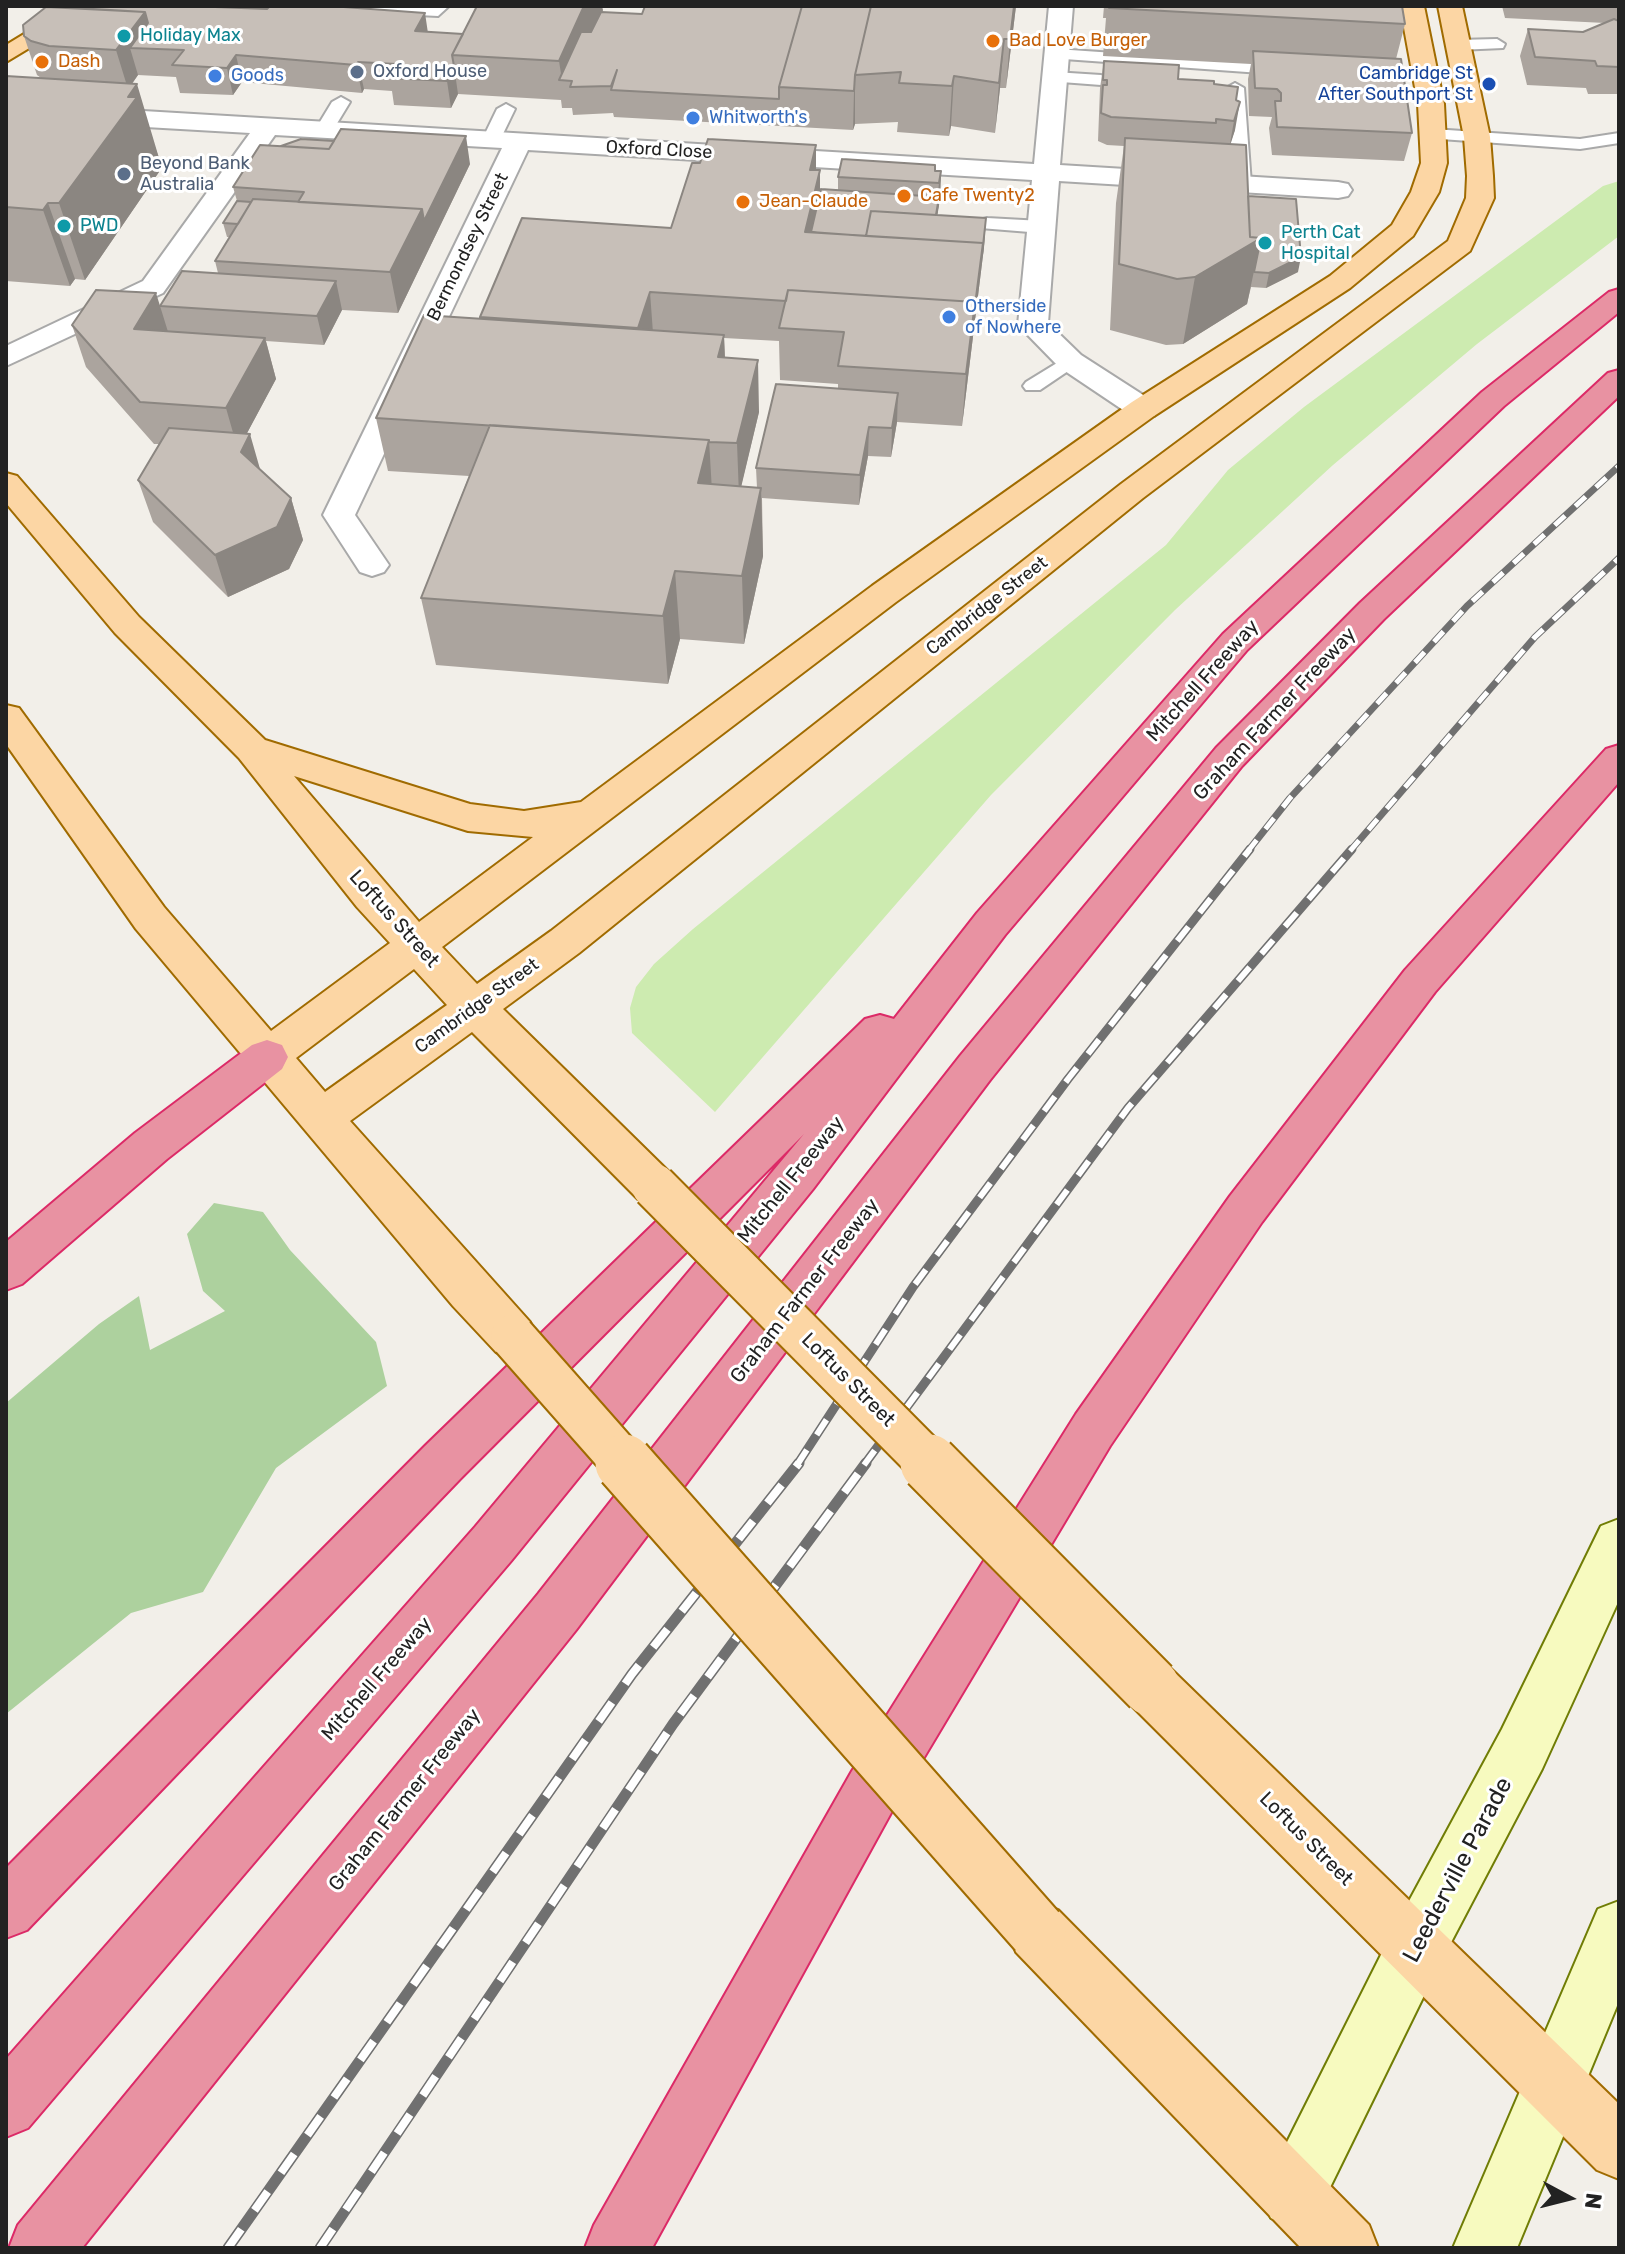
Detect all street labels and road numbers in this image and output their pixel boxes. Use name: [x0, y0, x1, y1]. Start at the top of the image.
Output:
street label: Oxford Close: [605, 136, 713, 164]
street label: Bermondsey Street: [423, 169, 513, 325]
street label: Cambridge Street: [922, 552, 1052, 660]
street label: Mitchell Freeway: [1142, 615, 1264, 747]
street label: Graham Farmer Freeway: [1189, 623, 1361, 805]
street label: Loftus Street: [344, 865, 444, 973]
street label: Cambridge Street: [411, 954, 543, 1058]
street label: Mitchell Freeway: [733, 1112, 849, 1248]
street label: Graham Farmer Freeway: [725, 1194, 885, 1388]
street label: Loftus Street: [796, 1328, 900, 1432]
street label: Mitchell Freeway: [317, 1612, 437, 1746]
street label: Graham Farmer Freeway: [324, 1704, 486, 1896]
street label: Leederville Parade: [1397, 1773, 1519, 1967]
street label: Loftus Street: [1254, 1787, 1358, 1891]

